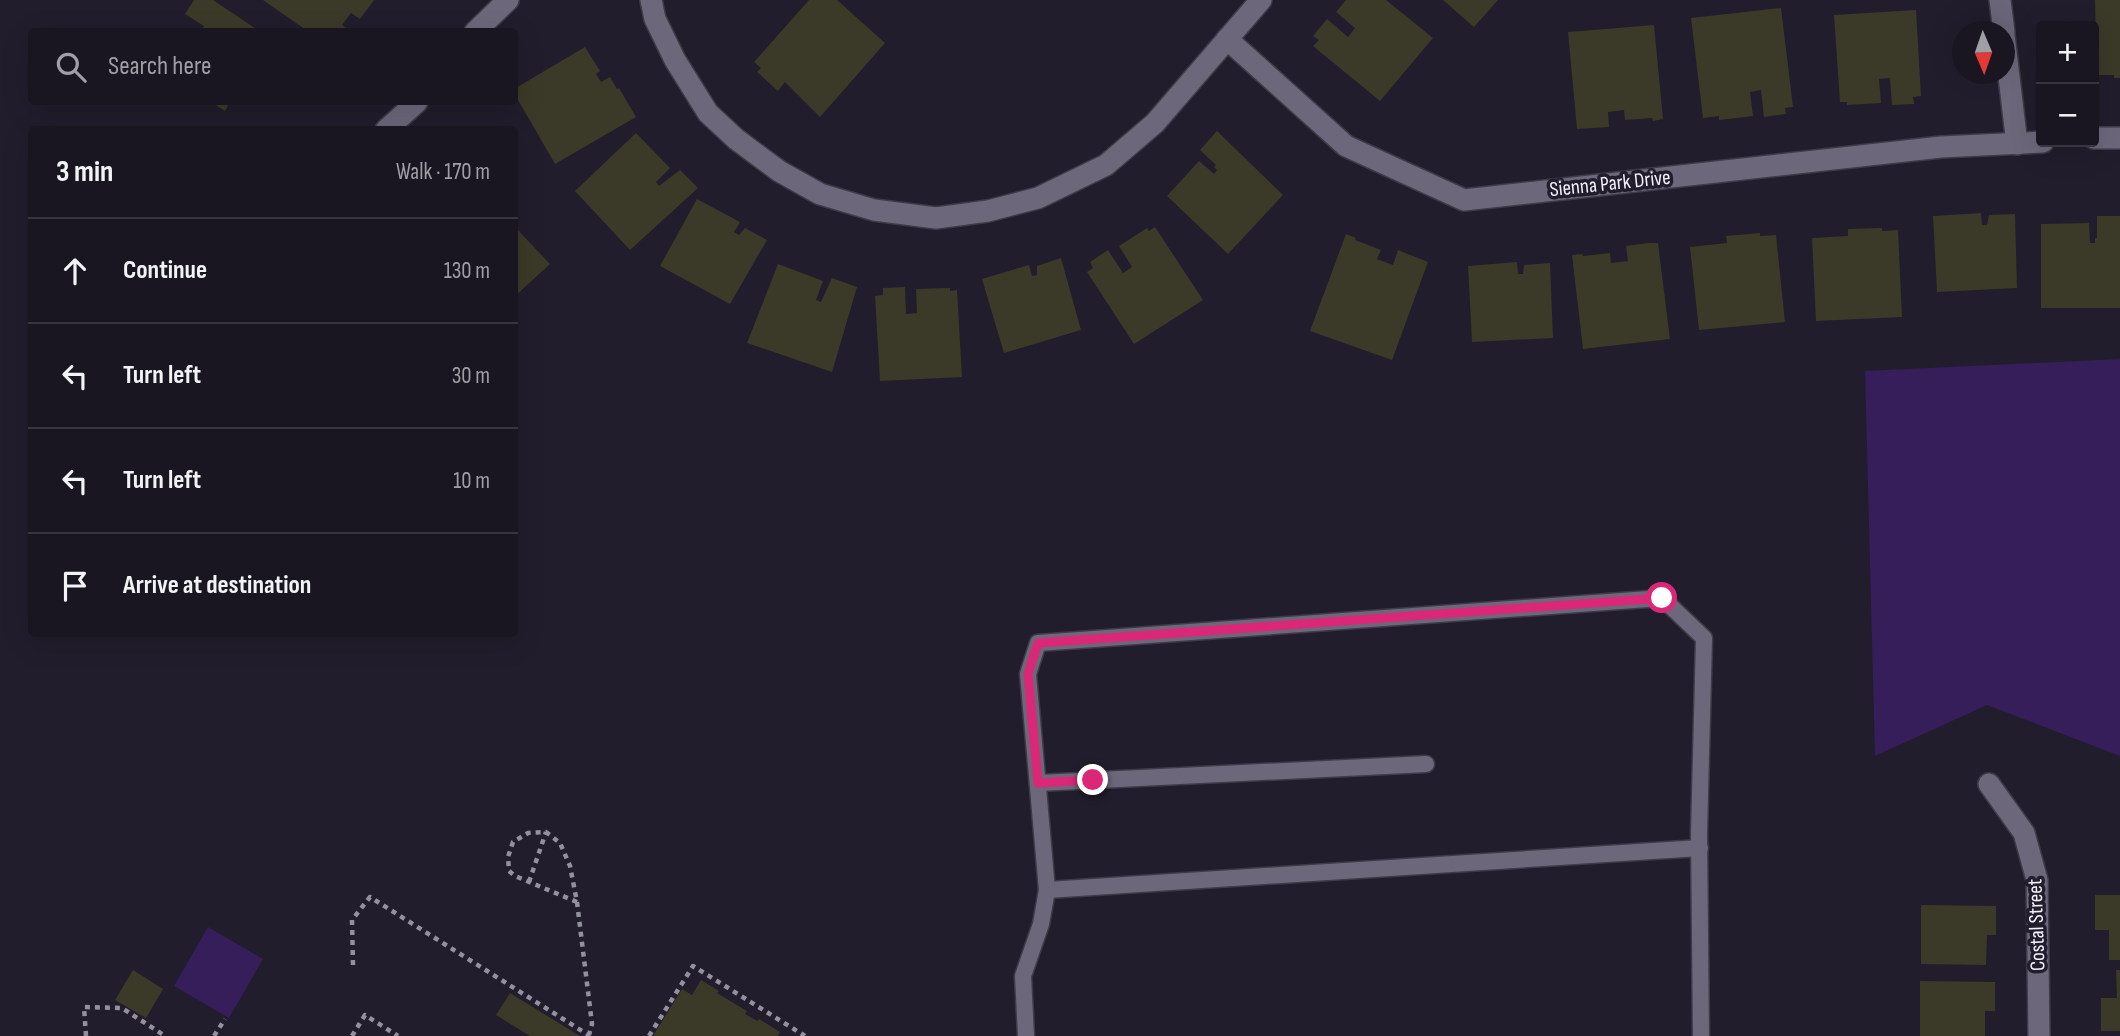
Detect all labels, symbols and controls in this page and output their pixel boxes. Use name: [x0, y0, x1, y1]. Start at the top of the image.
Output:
north arrow: [1952, 21, 2015, 84]
map controls: [2036, 21, 2099, 147]
button: +: [2036, 21, 2099, 84]
search box: [28, 28, 518, 105]
icon: search: [52, 48, 90, 86]
text: Search here: [108, 51, 211, 82]
button: −: [2036, 84, 2099, 147]
text: 3 min: [56, 154, 113, 190]
text: Walk · 170 m: [396, 158, 490, 186]
street label: Sienna Park Drive: [1548, 165, 1672, 202]
icon: ahead: [56, 252, 94, 290]
text: Continue: [123, 255, 207, 286]
text: 130 m: [444, 257, 490, 285]
icon: left: [56, 357, 94, 395]
text: Turn left: [123, 360, 201, 391]
text: 30 m: [452, 362, 490, 390]
icon: left: [56, 462, 94, 500]
text: Turn left: [123, 465, 201, 496]
text: 10 m: [453, 467, 490, 495]
icon: arrive: [56, 567, 94, 605]
text: Arrive at destination: [123, 570, 311, 601]
route start: [1646, 582, 1677, 613]
route end: [1077, 764, 1108, 795]
street label: Costal Street: [2022, 878, 2051, 971]

